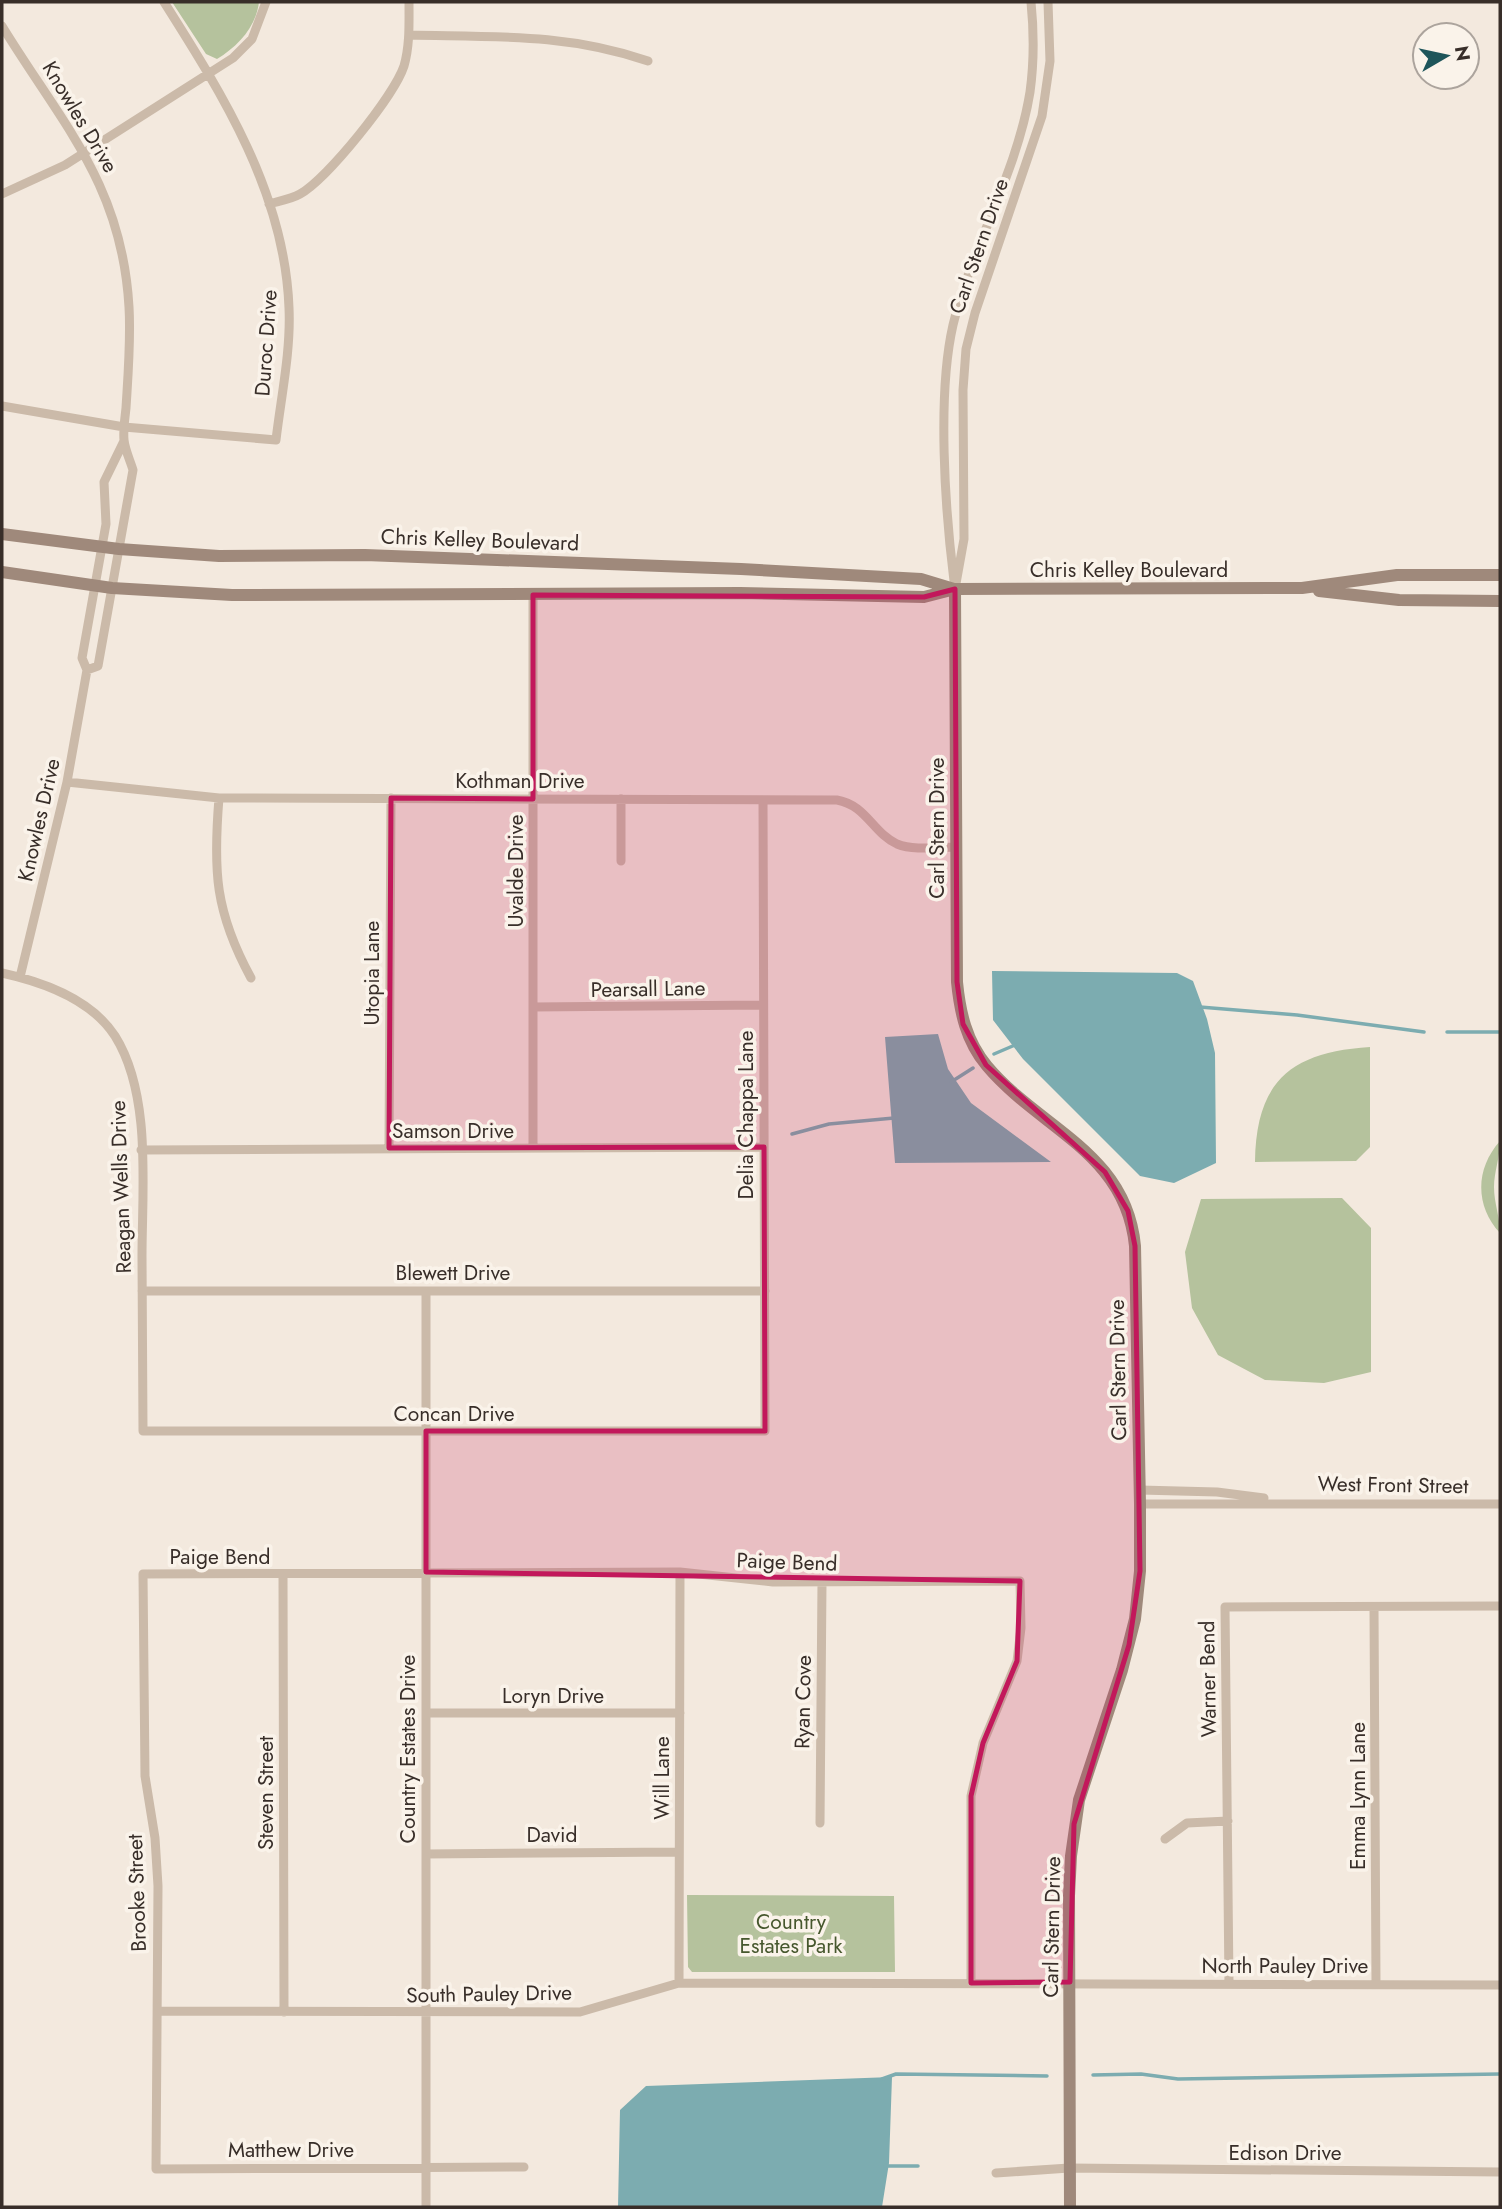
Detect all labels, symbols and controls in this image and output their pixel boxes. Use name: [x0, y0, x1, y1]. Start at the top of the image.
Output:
north arrow: [1411, 21, 1481, 91]
text: N: [1448, 44, 1477, 63]
street label: Knowles Drive: [35, 56, 125, 179]
street label: Carl Stern Drive: [942, 174, 1016, 318]
street label: Duroc Drive: [247, 289, 285, 397]
street label: Chris Kelley Boulevard: [380, 522, 580, 558]
street label: Chris Kelley Boulevard: [1030, 555, 1228, 585]
street label: Knowles Drive: [10, 755, 68, 884]
street label: Carl Stern Drive: [922, 757, 952, 899]
street label: Kothman Drive: [455, 766, 585, 796]
street label: Uvalde Drive: [501, 814, 531, 928]
street label: Utopia Lane: [357, 920, 387, 1025]
street label: Pearsall Lane: [590, 973, 706, 1005]
street label: Delia Chappa Lane: [731, 1030, 761, 1200]
street label: Reagan Wells Drive: [103, 1100, 139, 1274]
street label: Samson Drive: [392, 1116, 514, 1146]
street label: Blewett Drive: [396, 1258, 511, 1288]
street label: Carl Stern Drive: [1102, 1299, 1134, 1441]
street label: Concan Drive: [393, 1399, 515, 1429]
street label: West Front Street: [1317, 1469, 1469, 1501]
street label: Paige Bend: [169, 1542, 271, 1572]
street label: Paige Bend: [736, 1545, 838, 1579]
street label: Warner Bend: [1192, 1620, 1224, 1738]
street label: Country Estates Drive: [393, 1654, 423, 1843]
street label: Ryan Cove: [787, 1655, 819, 1749]
street label: Loryn Drive: [502, 1681, 604, 1711]
street label: Emma Lynn Lane: [1343, 1722, 1373, 1870]
street label: Steven Street: [251, 1736, 281, 1850]
street label: Will Lane: [647, 1736, 677, 1820]
street label: David: [527, 1820, 577, 1850]
street label: Brooke Street: [120, 1834, 154, 1952]
street label: Carl Stern Drive: [1036, 1856, 1068, 1998]
park label: Country Estates Park: [739, 1907, 843, 1961]
street label: North Pauley Drive: [1202, 1951, 1369, 1981]
street label: South Pauley Drive: [406, 1978, 572, 2010]
street label: Matthew Drive: [228, 2135, 354, 2165]
street label: Edison Drive: [1229, 2138, 1342, 2168]

